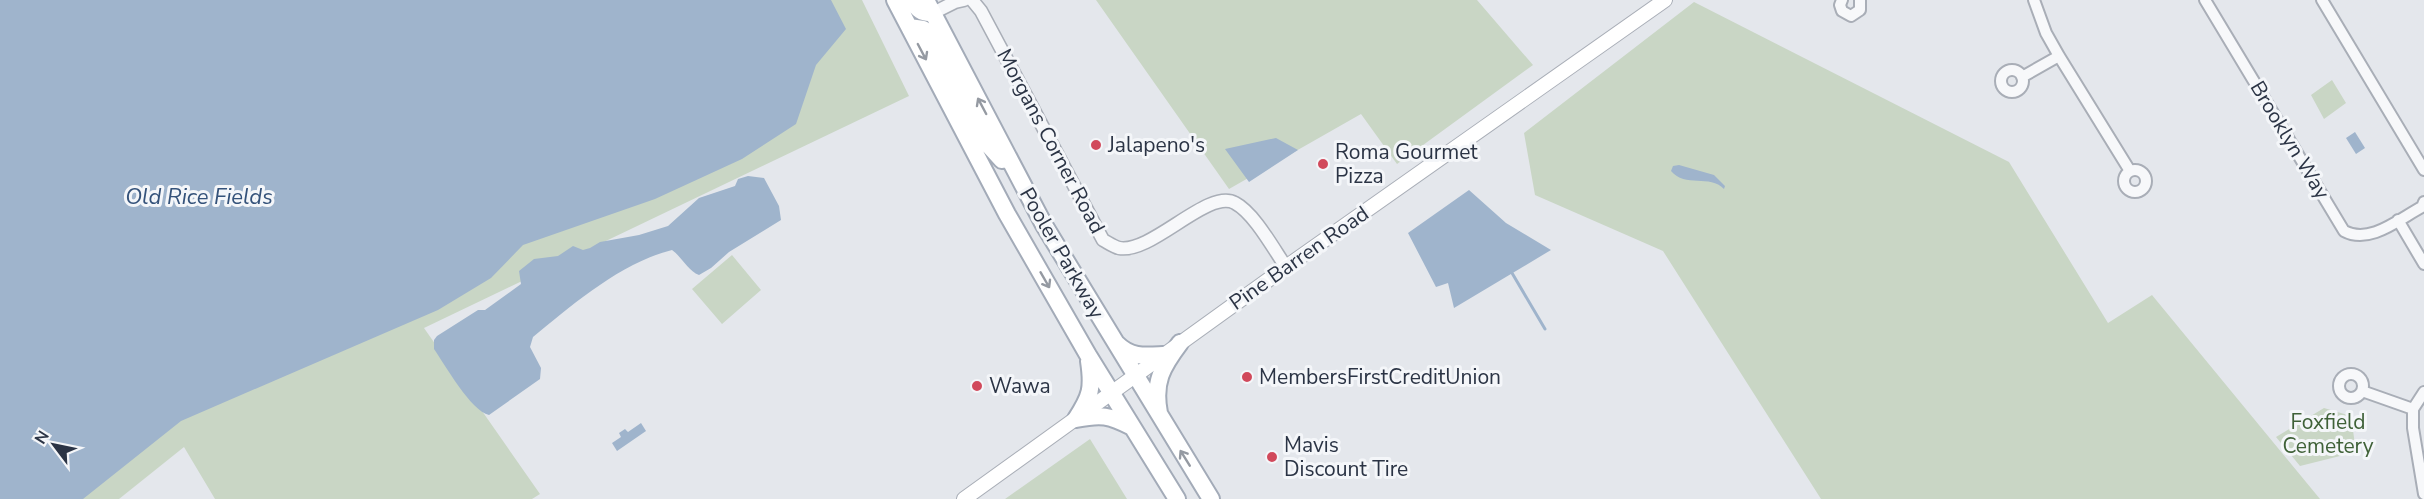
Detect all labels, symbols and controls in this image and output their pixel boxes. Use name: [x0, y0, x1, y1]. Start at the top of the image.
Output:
one-way arrow: [916, 43, 928, 60]
street label: Morgans Corner Road: [990, 44, 1112, 238]
street label: Brooklyn Way: [2244, 76, 2336, 204]
one-way arrow: [975, 97, 987, 115]
place label: Jalapeno's: [1107, 131, 1205, 159]
marker: Jalapeno's: [1089, 138, 1103, 152]
place label: Roma Gourmet Pizza: [1335, 138, 1478, 190]
marker: Roma Gourmet Pizza: [1316, 157, 1330, 171]
water label: Old Rice Fields: [125, 182, 273, 212]
street label: Pooler Parkway: [1013, 182, 1111, 324]
street label: Pine Barren Road: [1224, 199, 1374, 317]
one-way arrow: [1039, 271, 1051, 288]
place label: MembersFirstCreditUnion: [1259, 363, 1501, 391]
marker: MembersFirstCreditUnion: [1240, 370, 1254, 384]
place label: Wawa: [989, 372, 1051, 400]
marker: Wawa: [970, 379, 984, 393]
park label: Foxfield Cemetery: [2282, 408, 2374, 460]
north arrow: [24, 415, 84, 475]
text: N: [30, 427, 55, 448]
place label: Mavis Discount Tire: [1284, 431, 1408, 483]
one-way arrow: [1179, 450, 1191, 467]
marker: Mavis Discount Tire: [1265, 450, 1279, 464]

